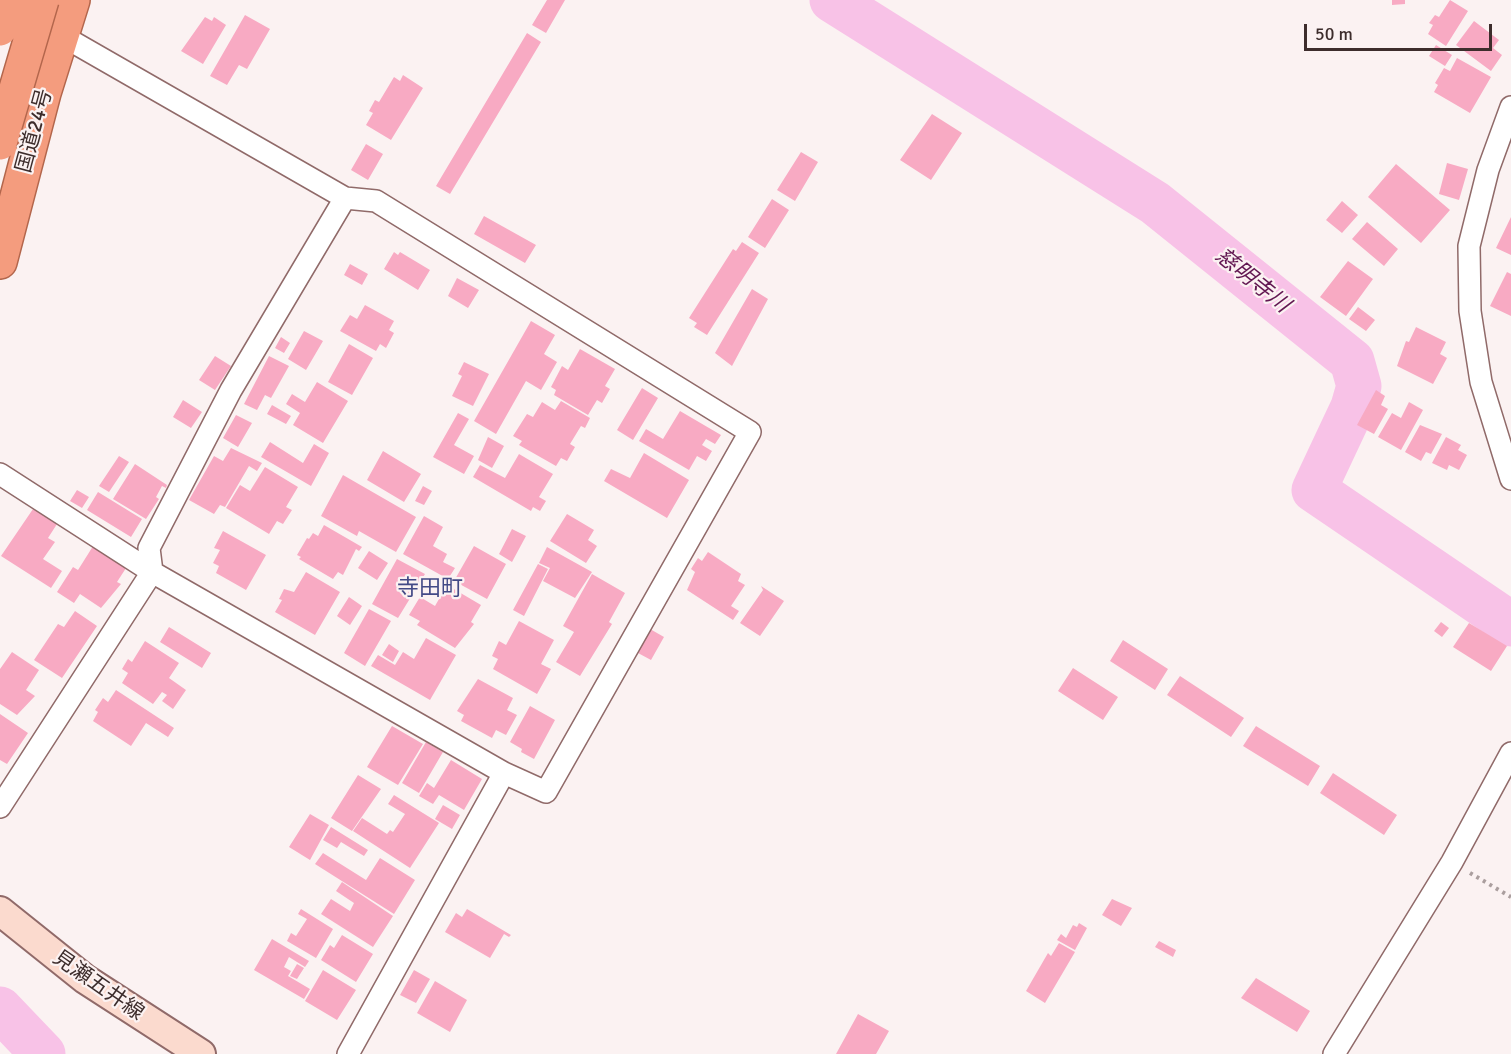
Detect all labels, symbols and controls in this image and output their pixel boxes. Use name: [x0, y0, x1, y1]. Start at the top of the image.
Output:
scale bar: [1307, 12, 1494, 50]
text: 50 m: [1315, 23, 1353, 45]
street label: 国道24号: [12, 86, 58, 176]
water label: 慈明寺川: [1209, 243, 1295, 319]
district label: 寺田町: [397, 576, 463, 602]
street label: 見瀬五井線: [48, 946, 148, 1026]

